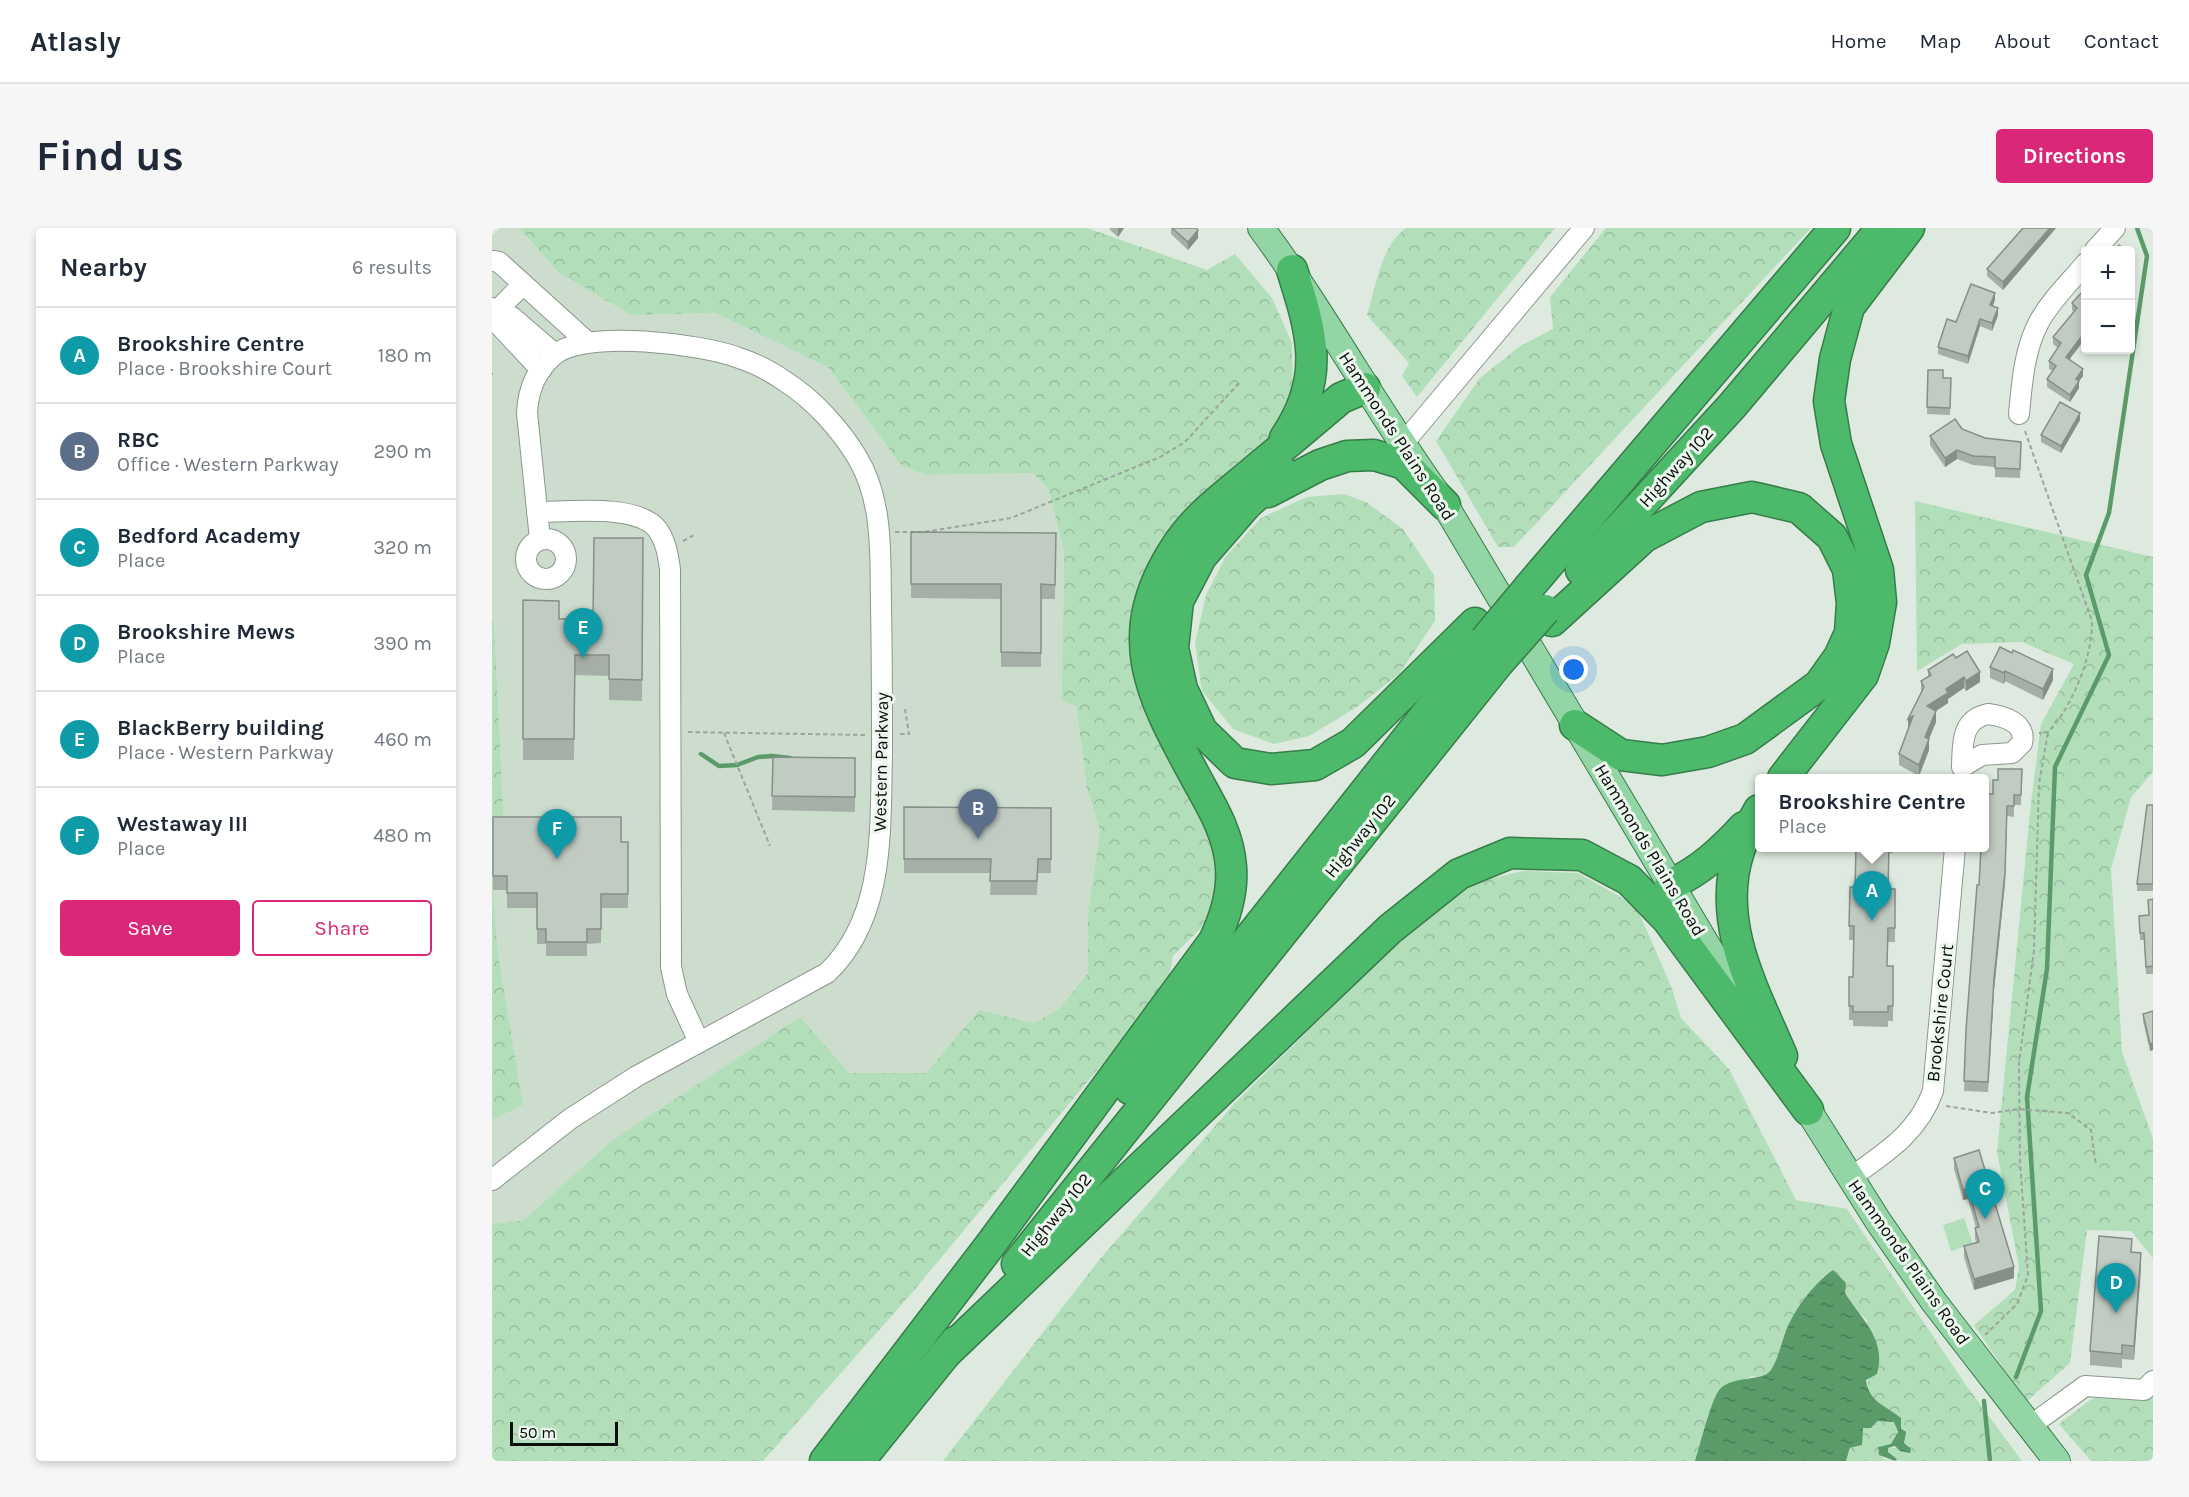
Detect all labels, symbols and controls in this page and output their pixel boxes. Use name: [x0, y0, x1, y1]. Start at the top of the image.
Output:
text: Atlasly: [30, 25, 121, 58]
text: Home: [1831, 29, 1887, 53]
text: Map: [1920, 29, 1961, 53]
text: About: [1994, 29, 2051, 53]
text: Contact: [2084, 29, 2159, 53]
button: Directions: [1996, 129, 2153, 183]
text: Find us: [36, 131, 184, 181]
map controls: [2081, 246, 2135, 354]
button: +: [2081, 246, 2135, 300]
text: Nearby: [60, 252, 147, 283]
text: 6 results: [352, 256, 432, 279]
button: −: [2081, 300, 2135, 354]
text: Brookshire Centre: [117, 331, 304, 357]
text: A: [73, 344, 86, 367]
text: 180 m: [378, 344, 432, 367]
street label: Hammonds Plains Road: [1334, 347, 1460, 525]
text: Place · Brookshire Court: [117, 357, 332, 380]
street label: Highway 102: [1634, 422, 1718, 512]
text: RBC: [117, 427, 159, 453]
text: B: [73, 440, 86, 463]
text: 290 m: [373, 440, 432, 463]
text: Office · Western Parkway: [117, 453, 339, 476]
text: Bedford Academy: [117, 523, 300, 549]
text: C: [73, 536, 86, 559]
text: 320 m: [373, 536, 432, 559]
text: Place: [117, 549, 165, 572]
pin: E: [564, 608, 602, 658]
text: Brookshire Mews: [117, 619, 295, 645]
text: D: [73, 632, 86, 655]
text: 390 m: [373, 632, 432, 655]
text: Place: [117, 645, 165, 668]
your location: [1559, 655, 1588, 684]
street label: Western Parkway: [869, 691, 893, 832]
text: BlackBerry building: [117, 715, 324, 741]
text: E: [74, 728, 85, 751]
text: 460 m: [374, 728, 432, 751]
text: Place · Western Parkway: [117, 741, 334, 764]
street label: Hammonds Plains Road: [1590, 760, 1710, 940]
popup: [1755, 774, 1989, 852]
text: Brookshire Centre: [1778, 789, 1966, 815]
pin: B: [958, 790, 998, 839]
street label: Highway 102: [1320, 790, 1400, 882]
pin: F: [538, 810, 576, 859]
text: Westaway III: [117, 811, 248, 837]
text: Place: [1778, 815, 1827, 838]
text: F: [74, 824, 85, 847]
text: 480 m: [373, 824, 432, 847]
text: Place: [117, 837, 165, 860]
pin: A: [1852, 872, 1892, 921]
button: Save: [60, 900, 240, 956]
button: Share: [252, 900, 432, 956]
street label: Brookshire Court: [1922, 943, 1958, 1083]
street label: Highway 102: [1016, 1169, 1096, 1261]
pin: C: [1966, 1170, 2004, 1219]
street label: Hammonds Plains Road: [1843, 1175, 1975, 1349]
pin: D: [2096, 1264, 2136, 1313]
scale bar: [510, 1419, 618, 1446]
text: 50 m: [519, 1423, 556, 1442]

